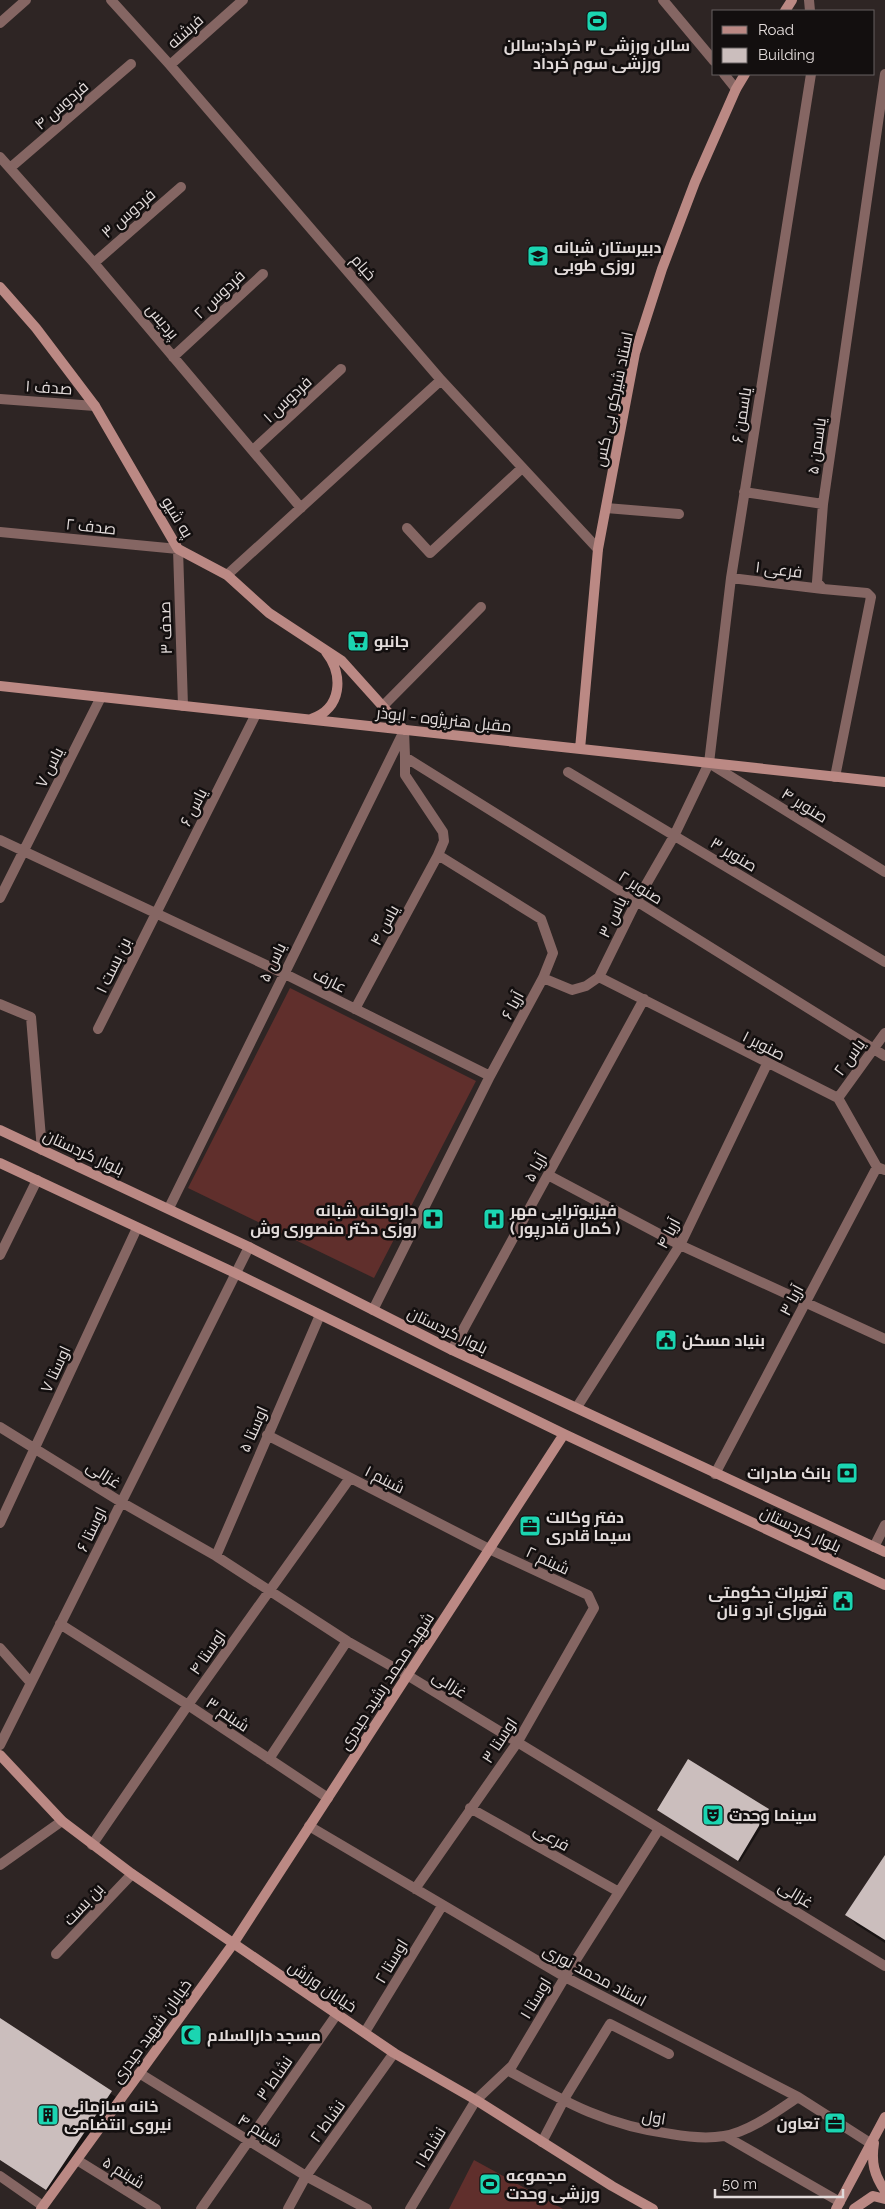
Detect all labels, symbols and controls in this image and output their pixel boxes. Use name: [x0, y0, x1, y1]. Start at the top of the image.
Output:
sports icon: سالن ورزشی ۳ خرداد;سالن ورزشی سوم خرداد: [585, 9, 609, 33]
street label: فرشته: [163, 10, 207, 52]
legend: [712, 10, 875, 75]
text: Road: [758, 21, 794, 39]
place label: سالن ورزشی ۳ خرداد;سالن ورزشی سوم خرداد: [504, 36, 690, 75]
text: Building: [758, 46, 815, 64]
street label: فردوس ۴: [31, 77, 93, 135]
street label: فردوس ۳: [97, 185, 160, 243]
place label: دبیرستان شبانه روزی طوبی: [554, 238, 661, 275]
school or university icon: دبیرستان شبانه روزی طوبی: [526, 244, 550, 268]
street label: خیام: [346, 250, 380, 286]
street label: فردوس ۲: [190, 266, 249, 323]
street label: پردیس: [141, 299, 184, 345]
street label: استاد شیرکو بی کس: [590, 330, 638, 468]
street label: فردوس ۱: [259, 372, 316, 427]
street label: صدف ۱: [25, 376, 73, 399]
street label: یاسمن ۶: [728, 385, 756, 444]
street label: یاسمن ۵: [803, 416, 831, 476]
street label: په شیو: [156, 493, 198, 543]
street label: صدف ۲: [65, 514, 117, 539]
street label: فرعی ۱: [754, 557, 804, 583]
street label: صدف ۳: [155, 601, 176, 655]
supermarket icon: جانبو: [346, 629, 370, 653]
place label: جانبو: [374, 632, 409, 651]
street label: مقبل هنرپژوه - ابوذر: [374, 703, 512, 738]
street label: یاس ۷: [31, 743, 69, 791]
street label: یاس ۶: [176, 784, 212, 830]
street label: صنوبر ۴: [778, 784, 831, 827]
street label: صنوبر ۳: [707, 833, 761, 876]
street label: صنوبر ۲: [615, 866, 666, 908]
street label: یاس ۳: [594, 893, 632, 941]
street label: یاس ۴: [366, 901, 404, 949]
street label: بن بست ۱: [92, 934, 136, 997]
street label: یاس ۵: [255, 939, 291, 985]
street label: عارف: [310, 964, 350, 997]
street label: آریا ۶: [497, 987, 528, 1023]
street label: صنوبر ۱: [739, 1027, 788, 1064]
street label: یاس ۲: [830, 1035, 870, 1080]
street label: بلوار کردستان: [40, 1125, 127, 1180]
street label: آریا ۵: [520, 1149, 551, 1185]
place label: داروخانه شبانه روزی دکتر منصوری وش: [250, 1201, 417, 1238]
place label: فیزیوتراپی مهر ( کمال قادرپور ): [509, 1201, 620, 1240]
pharmacy icon: داروخانه شبانه روزی دکتر منصوری وش: [421, 1207, 445, 1231]
hospital icon: فیزیوتراپی مهر ( کمال قادرپور ): [482, 1207, 506, 1231]
street label: آریا ۴: [652, 1214, 685, 1252]
street label: آریا ۳: [775, 1281, 808, 1319]
street label: بلوار کردستان: [404, 1303, 491, 1359]
public building icon: بنیاد مسکن: [654, 1328, 678, 1352]
place label: بنیاد مسکن: [682, 1331, 765, 1350]
street label: اوستا ۷: [36, 1343, 75, 1396]
street label: اوستا ۵: [235, 1403, 272, 1455]
street label: غزالی: [82, 1457, 125, 1493]
street label: شبنم ۱: [361, 1461, 408, 1499]
bank icon: بانک صادرات: [835, 1461, 859, 1485]
place label: بانک صادرات: [747, 1464, 831, 1483]
street label: بلوار کردستان: [757, 1502, 844, 1557]
street label: اوستا ۶: [73, 1504, 110, 1555]
place label: دفتر وکالت سیما قادری: [546, 1508, 631, 1545]
office icon: دفتر وکالت سیما قادری: [518, 1514, 542, 1538]
street label: شبنم ۲: [522, 1542, 573, 1581]
place label: تعزیرات حکومتی شورای آرد و نان: [708, 1583, 828, 1620]
public building icon: تعزیرات حکومتی شورای آرد و نان: [831, 1589, 855, 1613]
street label: شهید محمد رشید حیدری: [335, 1609, 439, 1754]
street label: اوستا ۴: [185, 1626, 230, 1678]
street label: غزالی: [428, 1667, 471, 1703]
street label: شبنم ۳: [201, 1693, 253, 1737]
street label: اوستا ۳: [478, 1714, 521, 1767]
theatre icon: سینما وحدت: [701, 1803, 725, 1827]
place label: سینما وحدت: [729, 1806, 817, 1825]
street label: فرعی: [530, 1820, 573, 1856]
street label: غزالی: [774, 1877, 817, 1913]
street label: بن بست: [59, 1879, 108, 1930]
street label: اوستا ۲: [371, 1936, 412, 1987]
street label: استاد محمد نوری: [539, 1940, 650, 2012]
street label: خیابان ورزش: [284, 1957, 361, 2017]
street label: اوستا ۱: [516, 1974, 555, 2022]
street label: خیابان شهید حیدری: [107, 1976, 196, 2088]
mosque icon: مسجد دارالسلام: [179, 2023, 203, 2047]
place label: مسجد دارالسلام: [207, 2026, 321, 2047]
street label: نشاط ۳: [252, 2052, 296, 2104]
street label: نشاط ۲: [306, 2096, 349, 2146]
place label: خانه سازمانی نیروی انتضامی: [64, 2097, 172, 2134]
building icon: خانه سازمانی نیروی انتضامی: [36, 2103, 60, 2127]
street label: اول: [641, 2106, 667, 2130]
street label: شبنم ۴: [233, 2110, 285, 2153]
office icon: تعاون: [823, 2111, 847, 2135]
place label: تعاون: [777, 2114, 820, 2133]
street label: نشاط ۱: [411, 2124, 450, 2171]
street label: شبنم ۵: [98, 2152, 148, 2194]
place label: مجموعه ورزشی وحدت: [506, 2166, 600, 2203]
scale bar: [715, 2166, 842, 2198]
sports icon: مجموعه ورزشی وحدت: [478, 2172, 502, 2196]
text: 50 m: [722, 2175, 757, 2193]

